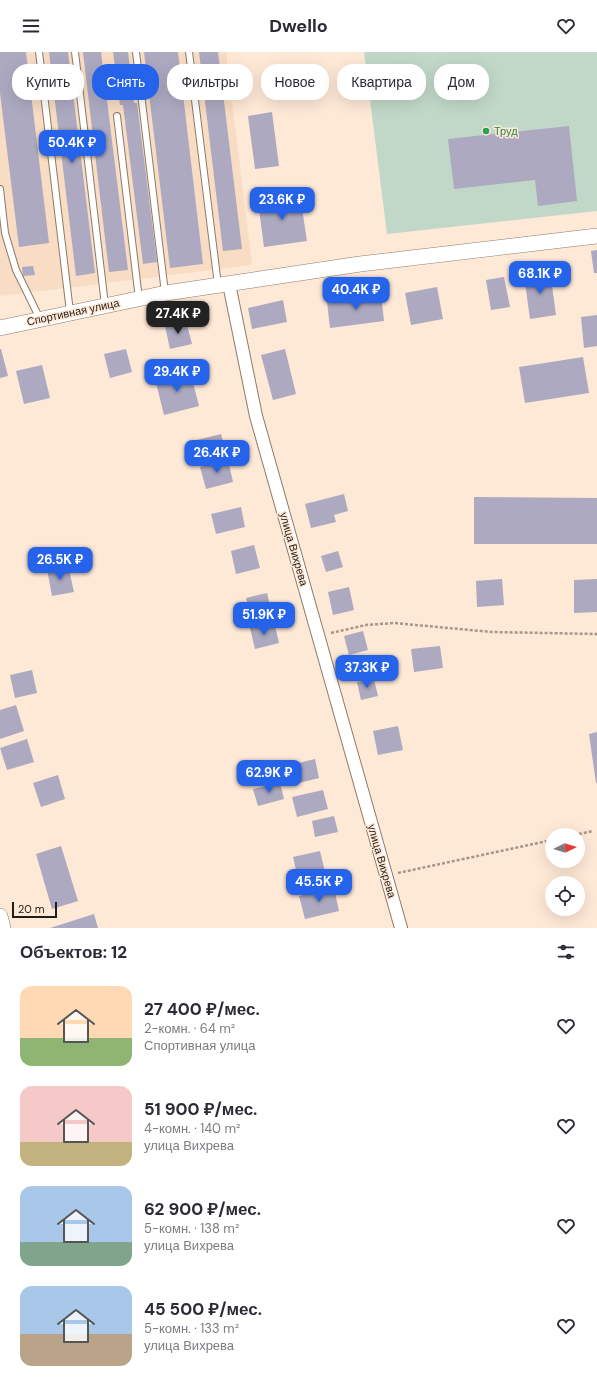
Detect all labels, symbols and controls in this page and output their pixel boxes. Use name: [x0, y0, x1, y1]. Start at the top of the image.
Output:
text: Dwello: [269, 14, 328, 38]
icon: menu: [20, 15, 42, 37]
icon: heart: [555, 15, 577, 37]
chip: Купить: [12, 64, 84, 100]
chip: Снять: [92, 64, 159, 100]
chip: Фильтры: [167, 64, 253, 100]
chip: Новое: [261, 64, 329, 100]
chip: Квартира: [337, 64, 426, 100]
chip: Дом: [434, 64, 489, 100]
place label: Труд: [494, 124, 518, 138]
marker: Труд: [481, 126, 491, 136]
pin: 50.4K ₽: [35, 130, 109, 164]
text: 50.4K ₽: [48, 134, 96, 151]
pin: 23.6K ₽: [245, 187, 319, 221]
text: 23.6K ₽: [259, 191, 305, 208]
pin: 68.1K ₽: [503, 261, 577, 295]
text: 68.1K ₽: [518, 265, 562, 282]
pin: 40.4K ₽: [319, 277, 393, 311]
text: 40.4K ₽: [332, 281, 380, 298]
street label: Спортивная улица: [25, 295, 121, 329]
pin: 27.4K ₽: [141, 301, 215, 335]
text: 27.4K ₽: [155, 305, 201, 322]
pin: 29.4K ₽: [140, 359, 214, 393]
text: 29.4K ₽: [153, 363, 201, 380]
pin: 26.4K ₽: [180, 440, 254, 474]
text: 26.4K ₽: [193, 444, 241, 461]
street label: улица Вихрева: [277, 510, 311, 588]
pin: 26.5K ₽: [23, 547, 97, 581]
text: 26.5K ₽: [37, 551, 83, 568]
pin: 51.9K ₽: [227, 602, 301, 636]
text: 51.9K ₽: [242, 606, 286, 623]
pin: 37.3K ₽: [330, 655, 404, 689]
text: 37.3K ₽: [344, 659, 390, 676]
pin: 62.9K ₽: [232, 760, 306, 794]
text: 62.9K ₽: [246, 764, 292, 781]
street label: улица Вихрева: [365, 822, 399, 900]
north arrow: [545, 828, 585, 868]
map controls: [545, 828, 585, 916]
pin: 45.5K ₽: [282, 869, 356, 903]
text: 45.5K ₽: [295, 873, 343, 890]
button: locate: [545, 876, 585, 916]
scale bar: [12, 900, 57, 919]
text: 20 m: [18, 902, 44, 916]
text: Объектов: 12: [20, 941, 127, 963]
icon: filters: [555, 941, 577, 963]
text: 27 400 ₽/мес.: [144, 998, 260, 1020]
icon: home: [52, 1002, 100, 1050]
icon: heart: [555, 1015, 577, 1037]
text: 2-комн. · 64 m²: [144, 1020, 235, 1037]
text: Спортивная улица: [144, 1037, 255, 1054]
text: 51 900 ₽/мес.: [144, 1098, 257, 1120]
icon: home: [52, 1102, 100, 1150]
icon: heart: [555, 1115, 577, 1137]
text: 4-комн. · 140 m²: [144, 1120, 240, 1137]
text: улица Вихрева: [144, 1137, 234, 1154]
text: 62 900 ₽/мес.: [144, 1198, 261, 1220]
icon: home: [52, 1202, 100, 1250]
icon: heart: [555, 1215, 577, 1237]
text: 5-комн. · 138 m²: [144, 1220, 239, 1237]
text: улица Вихрева: [144, 1237, 234, 1254]
text: 45 500 ₽/мес.: [144, 1298, 262, 1320]
icon: home: [52, 1302, 100, 1350]
icon: heart: [555, 1315, 577, 1337]
text: 5-комн. · 133 m²: [144, 1320, 239, 1337]
text: улица Вихрева: [144, 1337, 234, 1354]

